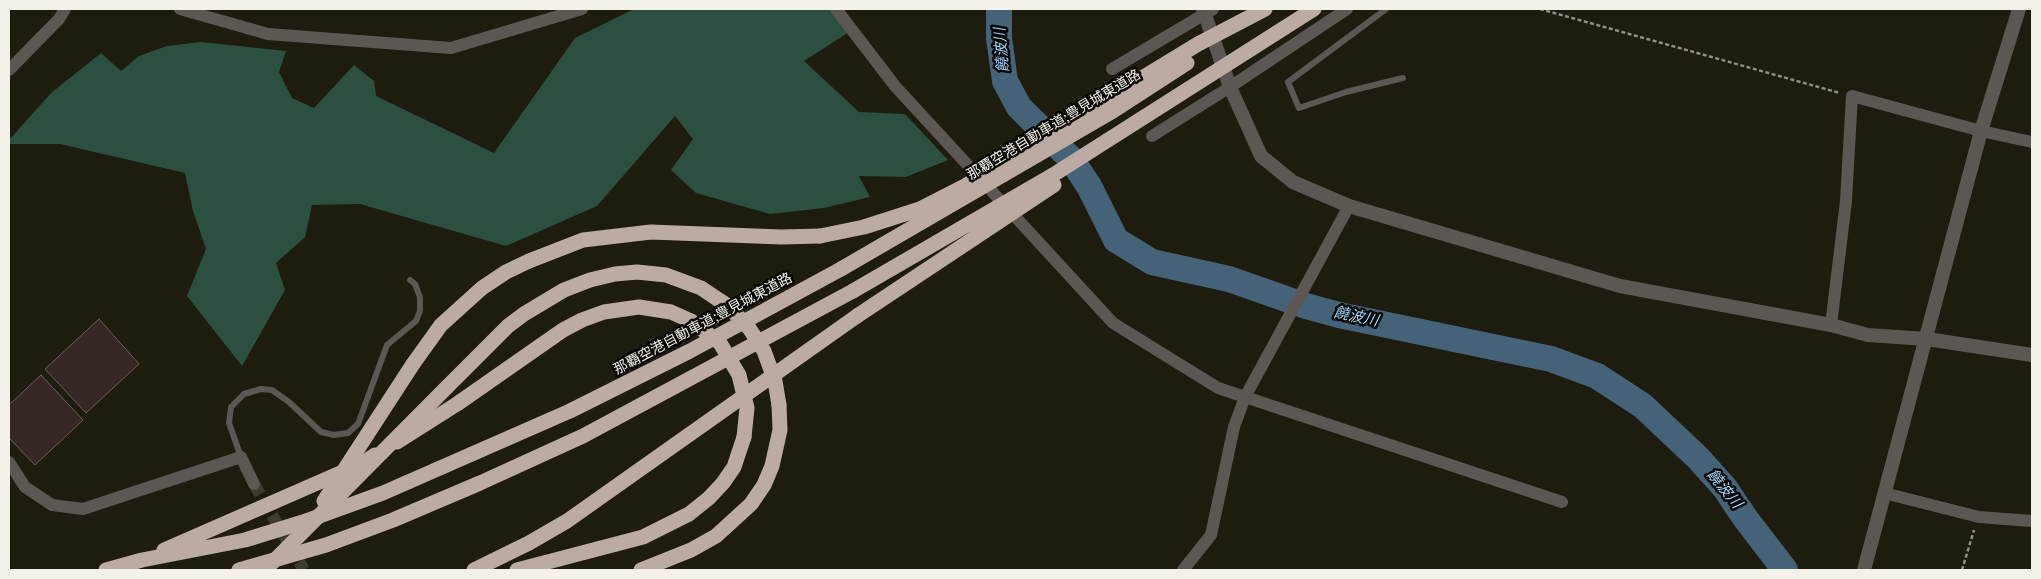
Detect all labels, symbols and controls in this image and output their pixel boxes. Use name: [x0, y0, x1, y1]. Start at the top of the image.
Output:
water label: 饒波川: [991, 27, 1013, 73]
street label: 那覇空港自動車道;豊見城東道路: [964, 66, 1144, 184]
street label: 那覇空港自動車道;豊見城東道路: [611, 270, 795, 378]
water label: 饒波川: [1332, 304, 1380, 330]
water label: 饒波川: [1703, 466, 1745, 512]

